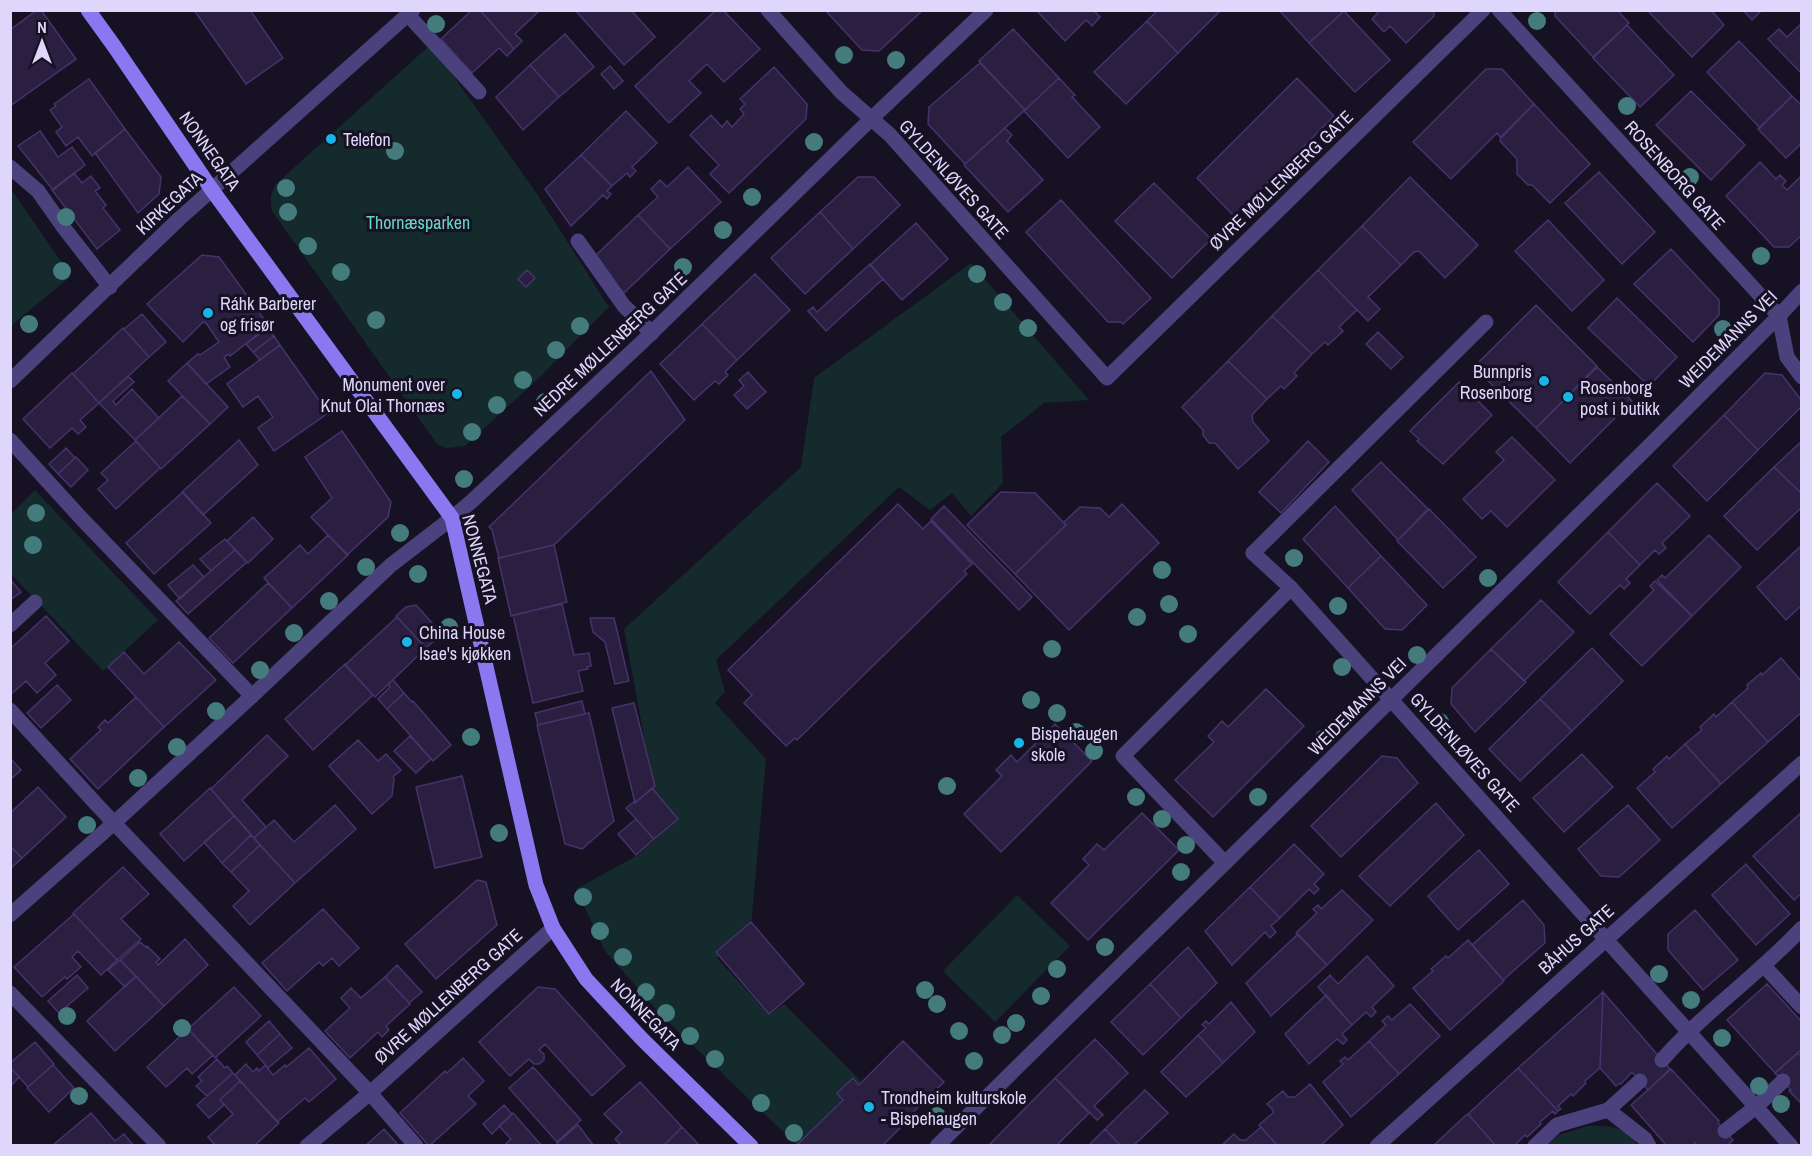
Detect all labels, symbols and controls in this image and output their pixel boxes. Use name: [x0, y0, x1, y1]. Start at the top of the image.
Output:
north arrow: [12, 12, 72, 72]
text: N: [37, 16, 47, 38]
street label: ØVRE MØLLENBERG GATE: [1203, 104, 1359, 256]
street label: NONNEGATA: [174, 106, 247, 196]
street label: GYLDENLØVES GATE: [893, 114, 1015, 244]
street label: ROSENBORG GATE: [1619, 115, 1731, 235]
place label: Telefon: [343, 127, 391, 152]
marker: Telefon: [324, 132, 338, 146]
street label: KIRKEGATA: [130, 166, 208, 240]
park label: Thornæsparken: [366, 210, 470, 235]
street label: NEDRE MØLLENBERG GATE: [528, 266, 692, 422]
street label: WEIDEMANNS VEI: [1673, 284, 1783, 394]
place label: Ráhk Barberer og frisør: [220, 291, 316, 337]
marker: Ráhk Barberer og frisør: [201, 306, 215, 320]
place label: Bunnpris Rosenborg: [1460, 359, 1533, 405]
place label: Monument over Knut Olai Thornæs: [321, 372, 445, 418]
marker: Bunnpris Rosenborg: [1537, 374, 1551, 388]
place label: Rosenborg post i butikk: [1580, 375, 1660, 421]
marker: Monument over Knut Olai Thornæs: [450, 387, 464, 401]
marker: Rosenborg post i butikk: [1561, 390, 1575, 404]
street label: NONNEGATA: [456, 512, 504, 606]
place label: China House Isae's kjøkken: [419, 620, 511, 666]
marker: China House Isae's kjøkken: [400, 635, 414, 649]
street label: WEIDEMANNS VEI: [1302, 651, 1412, 761]
street label: GYLDENLØVES GATE: [1404, 687, 1526, 817]
place label: Bispehaugen skole: [1031, 721, 1118, 767]
marker: Bispehaugen skole: [1012, 736, 1026, 750]
street label: BÅHUS GATE: [1533, 898, 1619, 980]
street label: ØVRE MØLLENBERG GATE: [368, 923, 528, 1069]
street label: NONNEGATA: [605, 972, 687, 1056]
place label: Trondheim kulturskole - Bispehaugen: [881, 1085, 1026, 1131]
marker: Trondheim kulturskole - Bispehaugen: [862, 1100, 876, 1114]

